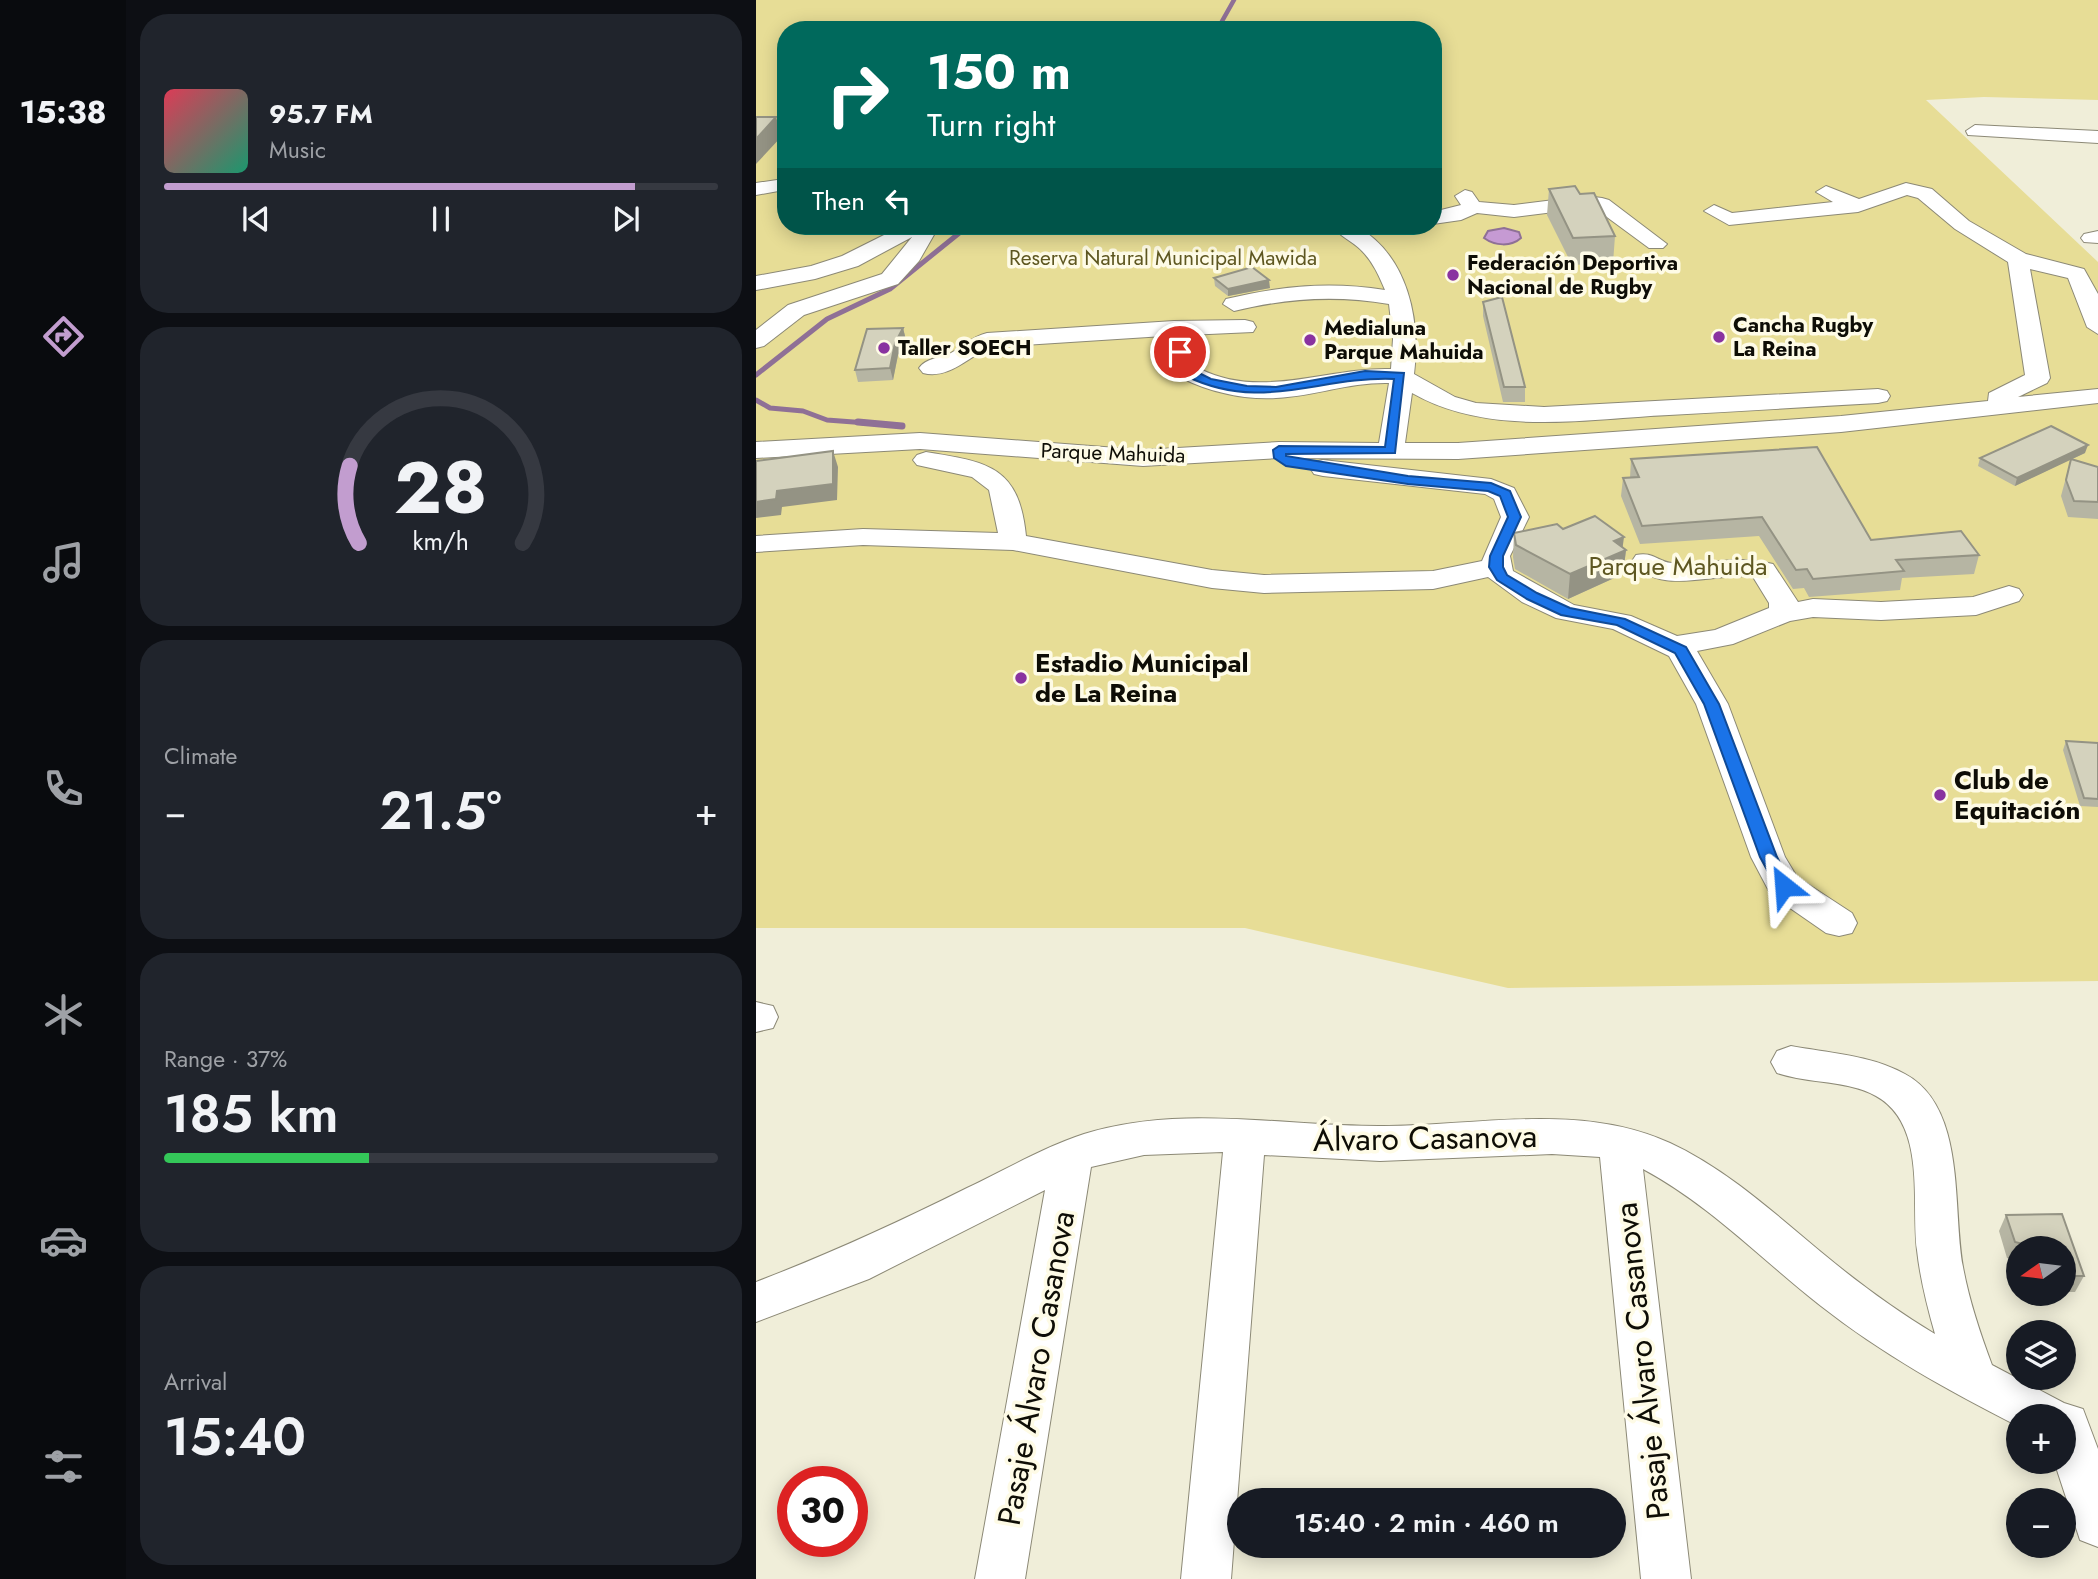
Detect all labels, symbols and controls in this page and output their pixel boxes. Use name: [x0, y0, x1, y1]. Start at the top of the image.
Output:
text: 150 m: [927, 37, 1071, 107]
icon: right: [812, 49, 903, 140]
text: 15:38: [19, 89, 107, 135]
text: 95.7 FM: [269, 95, 373, 133]
text: Turn right: [927, 102, 1056, 148]
text: Music: [269, 133, 326, 167]
text: Then: [812, 182, 865, 220]
icon: left: [879, 182, 917, 220]
icon: previous: [237, 200, 275, 238]
icon: pause: [422, 200, 460, 238]
icon: next: [607, 200, 645, 238]
park label: Reserva Natural Municipal Mawida: [1009, 243, 1317, 273]
place label: Federación Deportiva Nacional de Rugby: [1467, 248, 1678, 302]
marker: Federación Deportiva Nacional de Rugby: [1445, 267, 1461, 283]
place label: Cancha Rugby La Reina: [1733, 310, 1874, 364]
icon: directions: [39, 312, 88, 361]
place label: Medialuna Parque Mahuida: [1324, 313, 1484, 367]
pin: [1150, 322, 1210, 382]
marker: Cancha Rugby La Reina: [1711, 329, 1727, 345]
marker: Medialuna Parque Mahuida: [1302, 332, 1318, 348]
place label: Taller SOECH: [898, 333, 1032, 363]
icon: arrive: [1161, 333, 1199, 371]
marker: Taller SOECH: [876, 340, 892, 356]
text: 28: [394, 435, 488, 540]
street label: Parque Mahuida: [1040, 435, 1186, 471]
text: km/h: [413, 522, 469, 558]
icon: music: [39, 538, 88, 587]
park label: Parque Mahuida: [1588, 547, 1768, 585]
place label: Estadio Municipal de La Reina: [1035, 644, 1249, 712]
marker: Estadio Municipal de La Reina: [1013, 670, 1029, 686]
text: Climate: [164, 739, 237, 773]
place label: Club de Equitación: [1954, 761, 2080, 829]
icon: phone: [39, 764, 88, 813]
text: 21.5°: [380, 773, 502, 849]
text: −: [164, 784, 186, 839]
text: +: [695, 784, 718, 839]
marker: Club de Equitación: [1932, 787, 1948, 803]
position arrow: [1747, 849, 1821, 923]
icon: climate: [39, 990, 88, 1039]
text: Range · 37%: [164, 1042, 287, 1076]
text: 185 km: [164, 1076, 338, 1152]
street label: Álvaro Casanova: [1312, 1113, 1538, 1163]
street label: Pasaje Álvaro Casanova: [1602, 1200, 1682, 1522]
street label: Pasaje Álvaro Casanova: [986, 1207, 1086, 1529]
icon: car: [39, 1216, 88, 1265]
north arrow: [2006, 1236, 2076, 1306]
map controls: [2006, 1236, 2076, 1558]
button: layers: [2006, 1320, 2076, 1390]
text: Arrival: [164, 1365, 227, 1399]
text: 15:40: [164, 1399, 306, 1475]
button: +: [2006, 1404, 2076, 1474]
icon: filters: [39, 1442, 88, 1491]
speed limit sign: 30: [777, 1466, 868, 1557]
button: −: [2006, 1488, 2076, 1558]
text: 15:40 · 2 min · 460 m: [1294, 1504, 1559, 1542]

